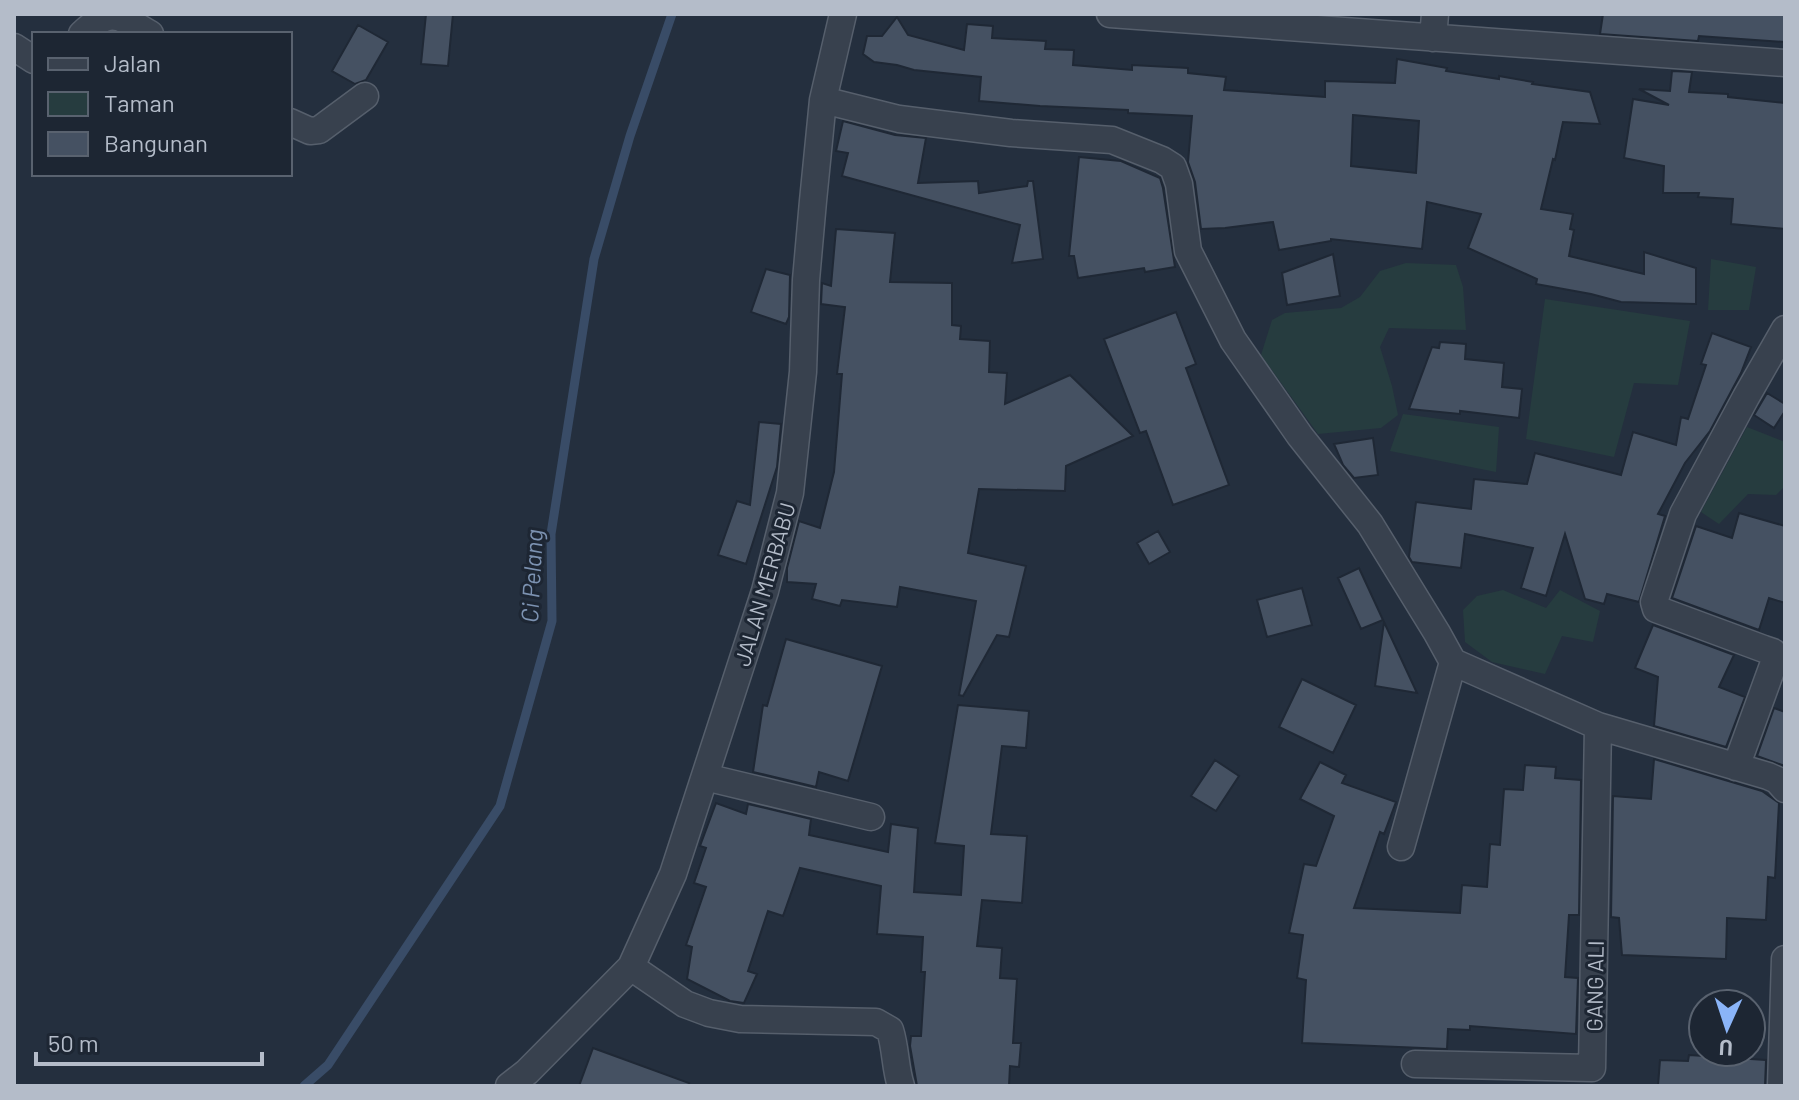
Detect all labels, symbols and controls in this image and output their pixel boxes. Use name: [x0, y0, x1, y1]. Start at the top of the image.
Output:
legend: [32, 32, 292, 176]
text: Jalan: [104, 48, 161, 77]
text: Taman: [104, 88, 175, 117]
text: Bangunan: [104, 128, 208, 157]
street label: JALAN MERBABU: [728, 499, 800, 669]
water label: Ci Pelang: [514, 529, 548, 623]
street label: GANG ALI: [1580, 940, 1608, 1032]
north arrow: [1687, 988, 1767, 1068]
scale bar: [36, 1016, 262, 1066]
text: 50 m: [48, 1028, 99, 1057]
text: U: [1718, 1036, 1733, 1062]

